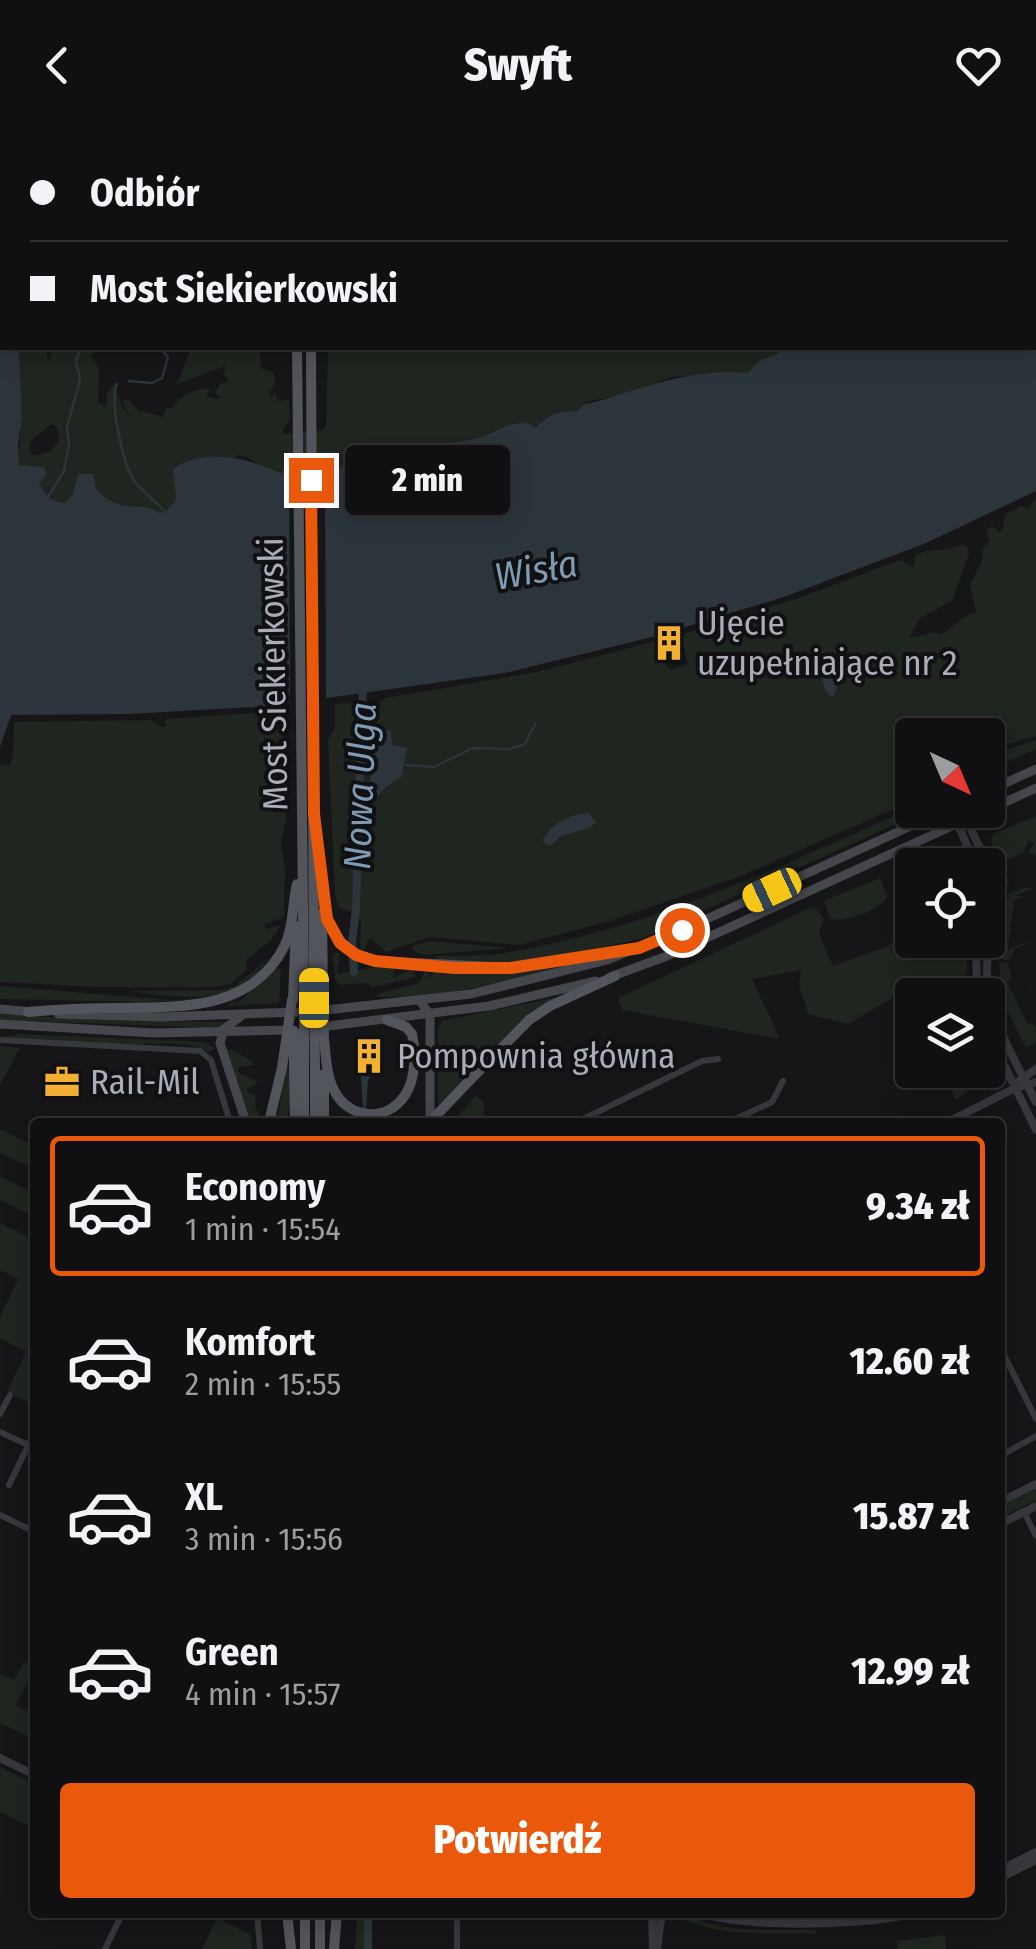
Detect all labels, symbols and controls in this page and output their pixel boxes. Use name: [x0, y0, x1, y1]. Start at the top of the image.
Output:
icon: back: [30, 38, 85, 93]
text: Swyft: [464, 38, 572, 92]
icon: heart: [951, 38, 1006, 93]
text: Odbiór: [90, 170, 199, 216]
text: Most Siekierkowski: [90, 266, 398, 312]
callout: 2 min: [346, 445, 511, 515]
route end: [289, 458, 334, 503]
text: 2 min: [392, 461, 463, 499]
street label: Most Siekierkowski: [250, 537, 296, 811]
water label: Wisła: [491, 540, 581, 600]
place label: Ujęcie uzupełniające nr 2: [697, 602, 957, 684]
building icon: Ujęcie uzupełniające nr 2: [650, 624, 688, 662]
water label: Nowa Ulga: [334, 701, 386, 871]
north arrow: [895, 718, 1005, 828]
map controls: [895, 718, 1005, 1088]
button: locate: [895, 848, 1005, 958]
car: [738, 864, 806, 916]
route start: [660, 908, 705, 953]
car: [299, 968, 329, 1028]
button: layers: [895, 978, 1005, 1088]
place label: Pompownia główna: [397, 1035, 675, 1077]
building icon: Pompownia główna: [350, 1037, 388, 1075]
place label: Rail-Mil: [90, 1061, 199, 1103]
office icon: Rail-Mil: [43, 1063, 81, 1101]
icon: car: [65, 1161, 155, 1251]
text: Economy: [185, 1164, 325, 1210]
text: 9.34 zł: [866, 1183, 970, 1229]
text: 1 min · 15:54: [185, 1210, 341, 1248]
icon: car: [65, 1316, 155, 1406]
text: Komfort: [185, 1319, 315, 1365]
text: 12.60 zł: [850, 1338, 970, 1384]
text: 2 min · 15:55: [185, 1365, 341, 1403]
icon: car: [65, 1471, 155, 1561]
text: XL: [185, 1474, 223, 1520]
text: 15.87 zł: [853, 1493, 970, 1539]
text: 3 min · 15:56: [185, 1520, 343, 1558]
icon: car: [65, 1626, 155, 1716]
text: Green: [185, 1629, 279, 1675]
text: 12.99 zł: [851, 1648, 970, 1694]
text: 4 min · 15:57: [185, 1675, 340, 1713]
button: Potwierdź: [60, 1783, 975, 1898]

